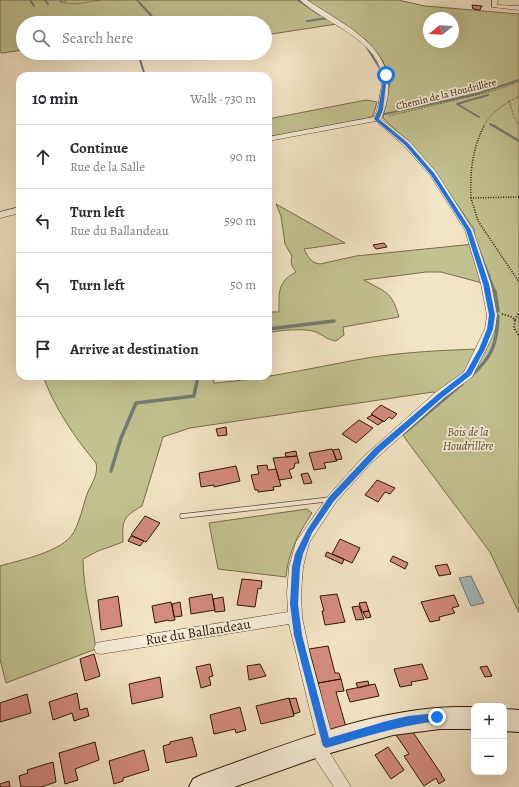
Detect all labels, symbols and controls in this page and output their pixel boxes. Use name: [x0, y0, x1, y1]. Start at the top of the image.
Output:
north arrow: [423, 12, 459, 48]
search box: [16, 16, 272, 60]
icon: search: [30, 27, 52, 49]
text: Search here: [62, 28, 133, 48]
route start: [377, 66, 395, 84]
street label: Chemin de la Houdrillère: [394, 75, 498, 113]
text: 10 min: [32, 87, 78, 110]
text: Walk · 730 m: [190, 90, 256, 107]
text: Continue: [70, 138, 128, 158]
icon: ahead: [32, 146, 54, 168]
text: 90 m: [230, 148, 256, 165]
text: Rue de la Salle: [70, 158, 145, 175]
text: Turn left: [70, 202, 125, 222]
icon: left: [32, 210, 54, 232]
text: 590 m: [224, 212, 256, 229]
text: Rue du Ballandeau: [70, 222, 169, 239]
icon: left: [32, 274, 54, 296]
text: Turn left: [70, 275, 125, 295]
text: 50 m: [230, 276, 256, 293]
icon: arrive: [32, 338, 54, 360]
text: Arrive at destination: [70, 339, 199, 359]
park label: Bois de la Houdrillère: [443, 424, 494, 454]
street label: Rue du Ballandeau: [144, 614, 252, 650]
map controls: [471, 703, 507, 775]
button: +: [471, 703, 507, 739]
route end: [428, 708, 446, 726]
button: −: [471, 739, 507, 775]

